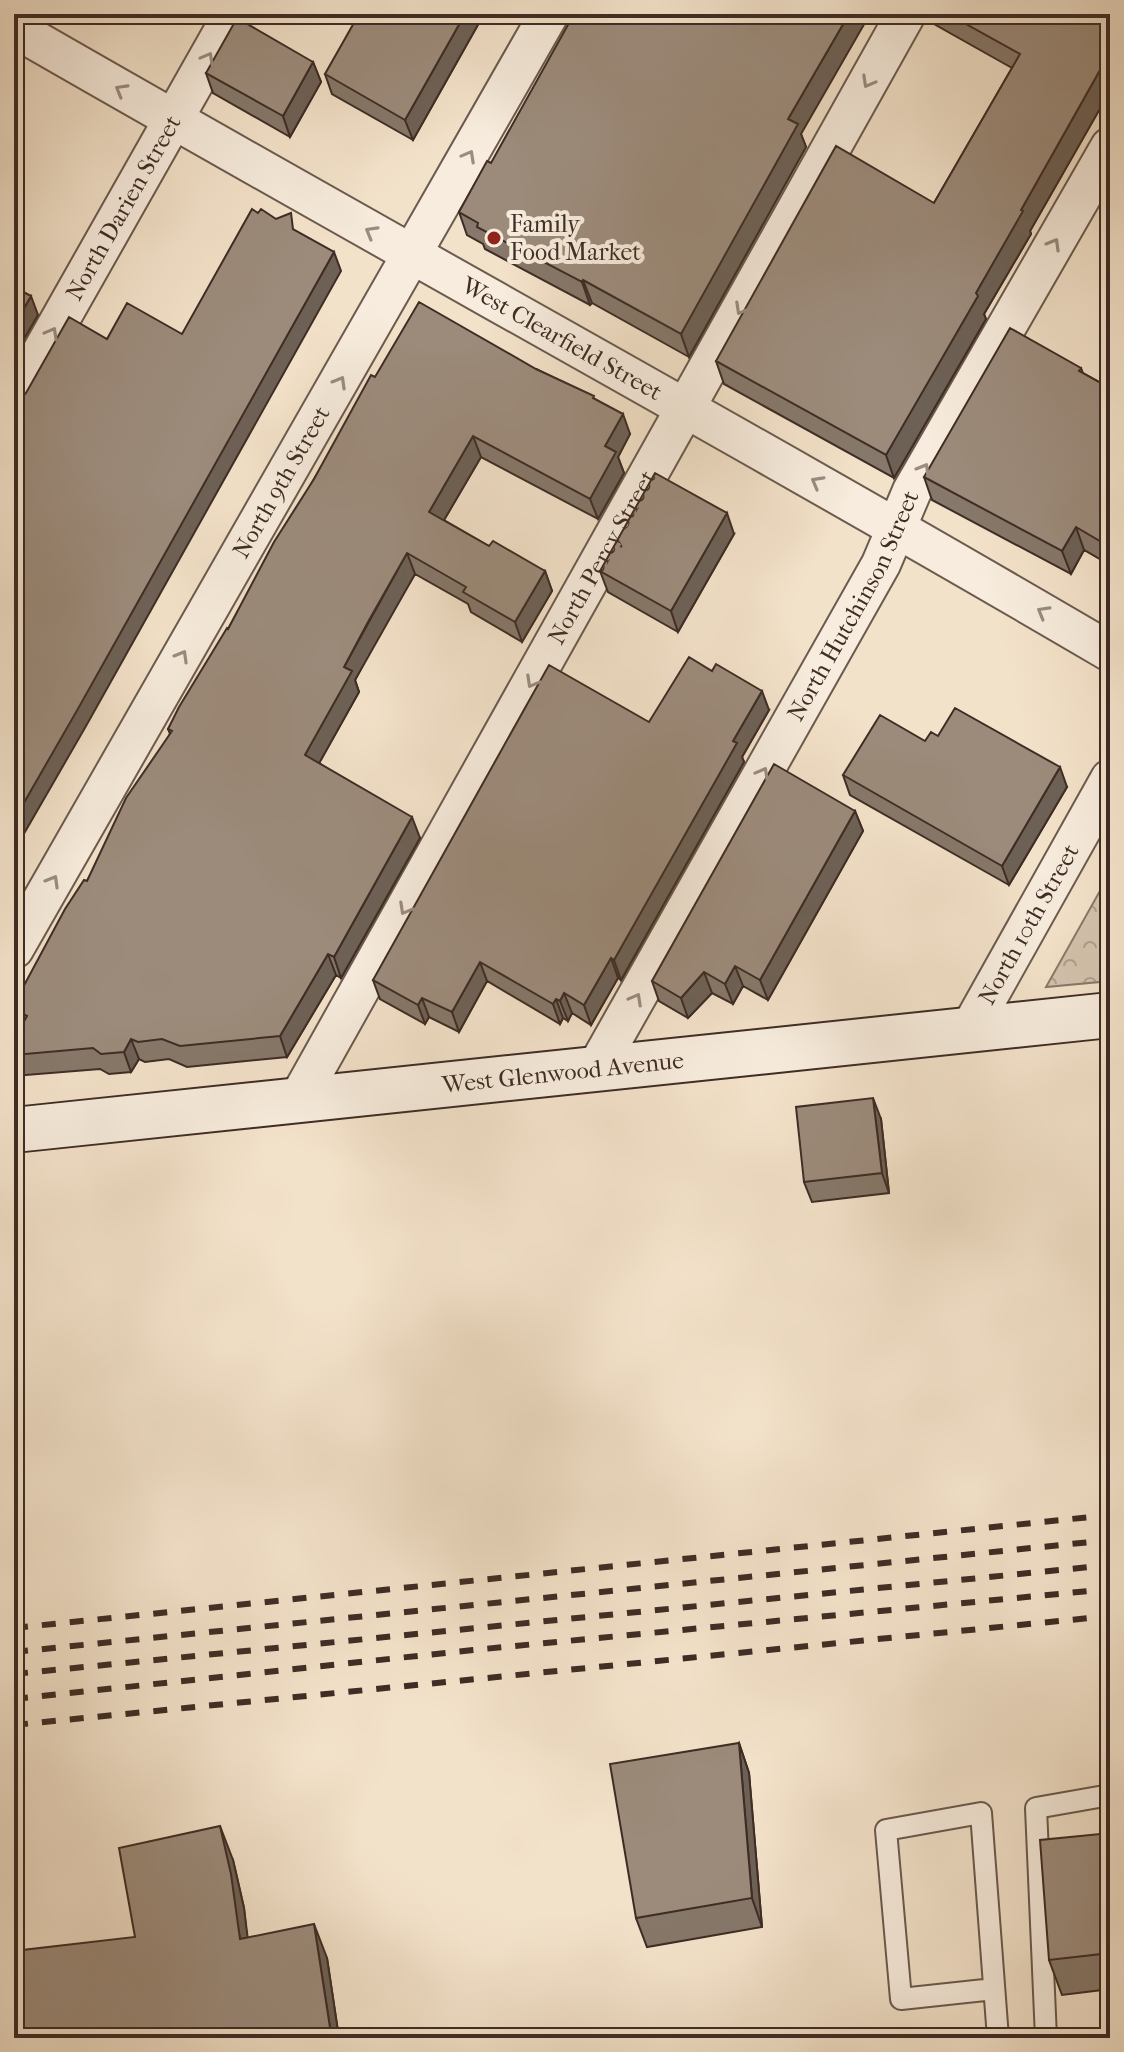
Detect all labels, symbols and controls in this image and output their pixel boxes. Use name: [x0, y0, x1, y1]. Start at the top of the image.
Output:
one-way arrow: [198, 52, 214, 67]
one-way arrow: [862, 73, 878, 88]
one-way arrow: [115, 84, 129, 100]
street label: North Darien Street: [60, 110, 187, 305]
one-way arrow: [459, 150, 475, 165]
place label: Family Food Market: [510, 210, 641, 266]
one-way arrow: [365, 226, 380, 242]
marker: Family Food Market: [485, 229, 503, 247]
one-way arrow: [1044, 238, 1060, 253]
street label: West Clearfield Street: [456, 271, 668, 406]
one-way arrow: [735, 300, 751, 314]
one-way arrow: [42, 328, 58, 342]
one-way arrow: [330, 376, 346, 391]
street label: North 9th Street: [227, 401, 336, 563]
one-way arrow: [914, 463, 930, 478]
street label: North Percy Street: [542, 465, 662, 649]
one-way arrow: [811, 477, 826, 492]
street label: North Hutchinson Street: [781, 486, 925, 726]
one-way arrow: [1037, 606, 1052, 622]
one-way arrow: [173, 650, 188, 664]
one-way arrow: [526, 673, 542, 688]
one-way arrow: [753, 767, 769, 782]
street label: North 10th Street: [973, 839, 1085, 1010]
one-way arrow: [43, 875, 59, 890]
one-way arrow: [399, 901, 415, 915]
one-way arrow: [626, 993, 642, 1008]
street label: West Glenwood Avenue: [440, 1046, 685, 1099]

